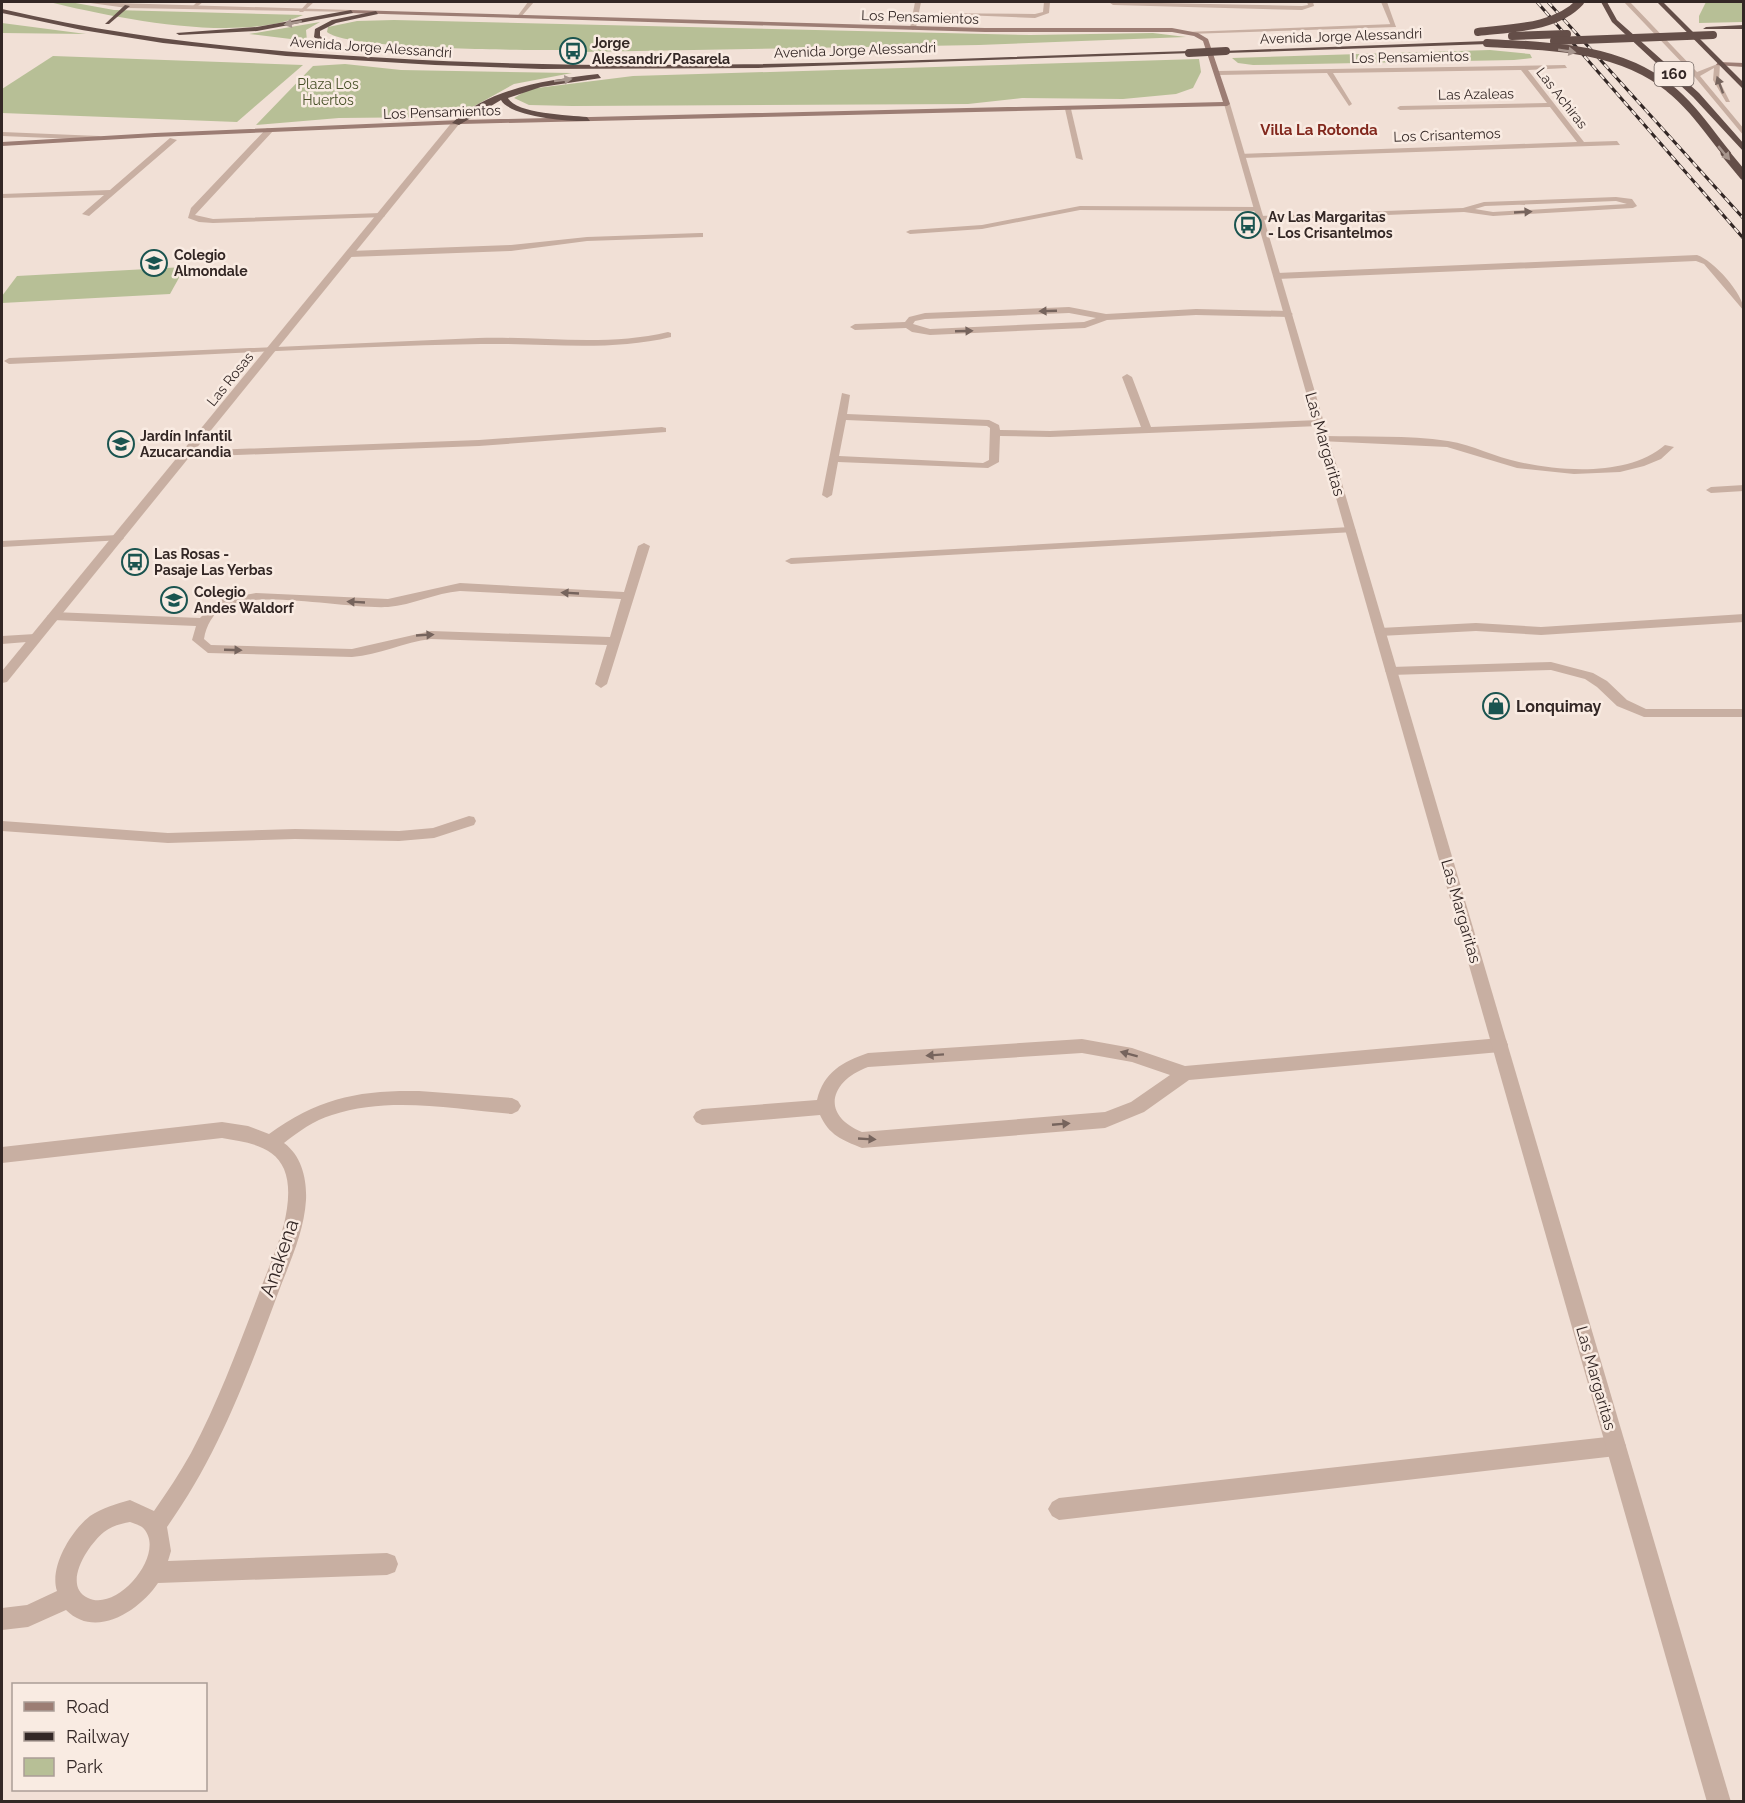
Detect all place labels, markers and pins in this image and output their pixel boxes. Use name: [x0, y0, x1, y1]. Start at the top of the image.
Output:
place label: Jorge Alessandri/Pasarela: [592, 35, 730, 67]
bus stop icon: Jorge Alessandri/Pasarela: [558, 36, 588, 66]
place label: Av Las Margaritas - Los Crisantelmos: [1268, 209, 1393, 241]
bus stop icon: Av Las Margaritas - Los Crisantelmos: [1233, 210, 1263, 240]
place label: Colegio Almondale: [174, 247, 248, 279]
school or university icon: Colegio Almondale: [139, 248, 169, 278]
place label: Jardín Infantil Azucarcandia: [140, 428, 232, 460]
school or university icon: Jardín Infantil Azucarcandia: [106, 429, 136, 459]
place label: Las Rosas - Pasaje Las Yerbas: [154, 546, 273, 578]
bus stop icon: Las Rosas - Pasaje Las Yerbas: [120, 547, 150, 577]
place label: Colegio Andes Waldorf: [194, 584, 294, 616]
school or university icon: Colegio Andes Waldorf: [159, 585, 189, 615]
shop icon: Lonquimay: [1481, 691, 1511, 721]
place label: Lonquimay: [1516, 697, 1602, 716]

